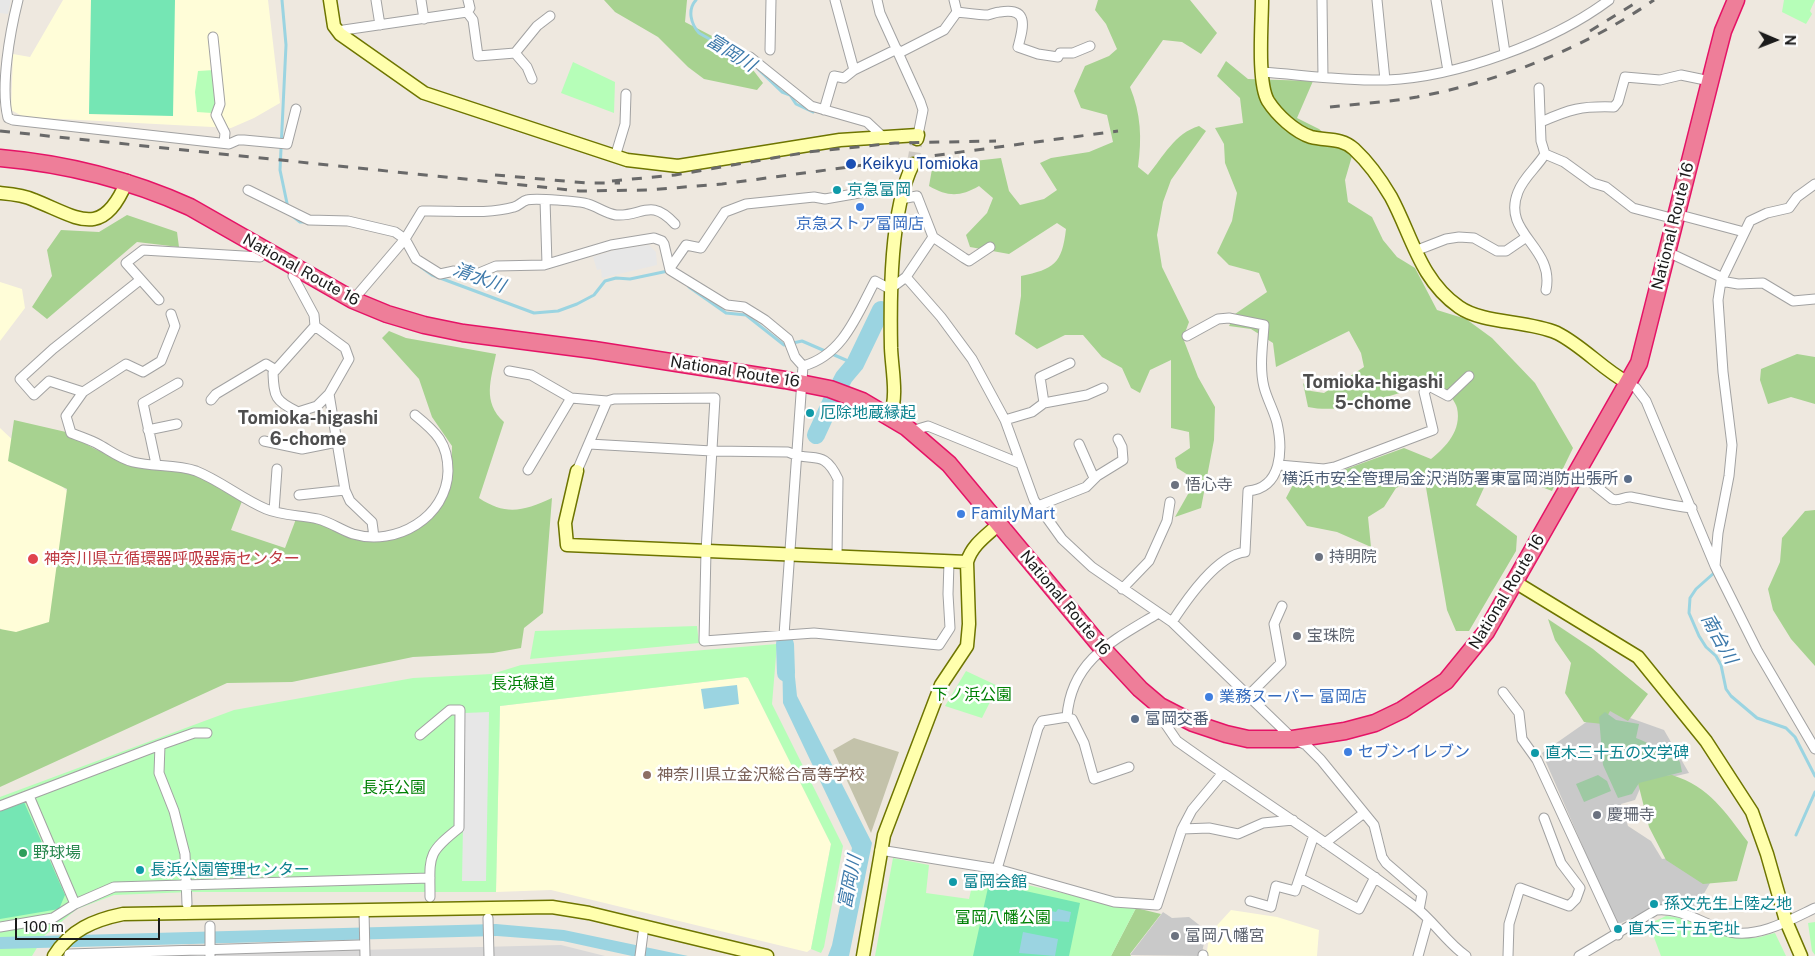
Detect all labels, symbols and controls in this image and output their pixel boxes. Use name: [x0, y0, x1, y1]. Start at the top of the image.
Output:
north arrow: [1750, 15, 1800, 65]
water label: 富岡川: [702, 30, 760, 76]
text: N: [1782, 35, 1798, 46]
place label: Keikyu Tomioka: [862, 154, 978, 174]
marker: Keikyu Tomioka: [844, 157, 858, 171]
street label: National Route 16: [1648, 160, 1698, 292]
place label: 京急富岡: [847, 180, 911, 200]
marker: 京急富岡: [831, 184, 843, 196]
marker: 京急ストア富岡店: [854, 201, 866, 213]
place label: 京急ストア富岡店: [796, 214, 924, 234]
street label: National Route 16: [239, 230, 363, 310]
water label: 清水川: [450, 259, 508, 297]
street label: National Route 16: [669, 352, 801, 392]
district label: Tomioka-higashi 5-chome: [1303, 371, 1443, 414]
place label: 厄除地蔵縁起: [820, 403, 916, 423]
district label: Tomioka-higashi 6-chome: [238, 407, 378, 449]
marker: 厄除地蔵縁起: [804, 407, 816, 419]
place label: 横浜市安全管理局金沢消防署東富岡消防出張所: [1282, 469, 1618, 489]
marker: 横浜市安全管理局金沢消防署東富岡消防出張所: [1622, 473, 1634, 485]
place label: 悟心寺: [1185, 475, 1233, 495]
marker: 悟心寺: [1169, 479, 1181, 491]
place label: FamilyMart: [971, 504, 1055, 524]
marker: FamilyMart: [955, 508, 967, 520]
street label: National Route 16: [1465, 531, 1549, 653]
street label: National Route 16: [1016, 547, 1114, 659]
place label: 持明院: [1329, 547, 1377, 567]
place label: 神奈川県立循環器呼吸器病センター: [44, 549, 300, 569]
marker: 持明院: [1313, 551, 1325, 563]
marker: 神奈川県立循環器呼吸器病センター: [26, 552, 40, 566]
water label: 南台川: [1696, 610, 1742, 668]
place label: 宝珠院: [1307, 626, 1355, 646]
marker: 宝珠院: [1291, 630, 1303, 642]
park label: 長浜緑道: [491, 674, 555, 694]
park label: 下ノ浜公園: [932, 685, 1012, 705]
place label: 業務スーパー 富岡店: [1219, 687, 1367, 707]
marker: 業務スーパー 富岡店: [1203, 691, 1215, 703]
place label: 富岡交番: [1145, 709, 1209, 729]
marker: 富岡交番: [1129, 713, 1141, 725]
place label: セブンイレブン: [1358, 742, 1470, 762]
place label: 直木三十五の文学碑: [1545, 743, 1689, 763]
marker: セブンイレブン: [1342, 746, 1354, 758]
marker: 直木三十五の文学碑: [1529, 747, 1541, 759]
place label: 神奈川県立金沢総合高等学校: [657, 765, 865, 785]
marker: 神奈川県立金沢総合高等学校: [641, 769, 653, 781]
park label: 長浜公園: [362, 778, 426, 798]
place label: 慶珊寺: [1607, 805, 1655, 825]
marker: 慶珊寺: [1591, 809, 1603, 821]
place label: 野球場: [33, 843, 81, 863]
marker: 野球場: [17, 847, 29, 859]
water label: 富岡川: [834, 853, 866, 911]
place label: 長浜公園管理センター: [150, 860, 310, 880]
marker: 長浜公園管理センター: [134, 864, 146, 876]
place label: 富岡会館: [963, 872, 1027, 892]
marker: 富岡会館: [947, 876, 959, 888]
place label: 孫文先生上陸之地: [1664, 894, 1792, 914]
marker: 孫文先生上陸之地: [1648, 898, 1660, 910]
scale bar: [18, 908, 162, 940]
park label: 富岡八幡公園: [955, 908, 1051, 928]
text: 100 m: [23, 918, 64, 935]
place label: 直木三十五宅址: [1628, 919, 1740, 939]
marker: 直木三十五宅址: [1612, 923, 1624, 935]
place label: 富岡八幡宮: [1185, 926, 1265, 946]
marker: 富岡八幡宮: [1169, 930, 1181, 942]

